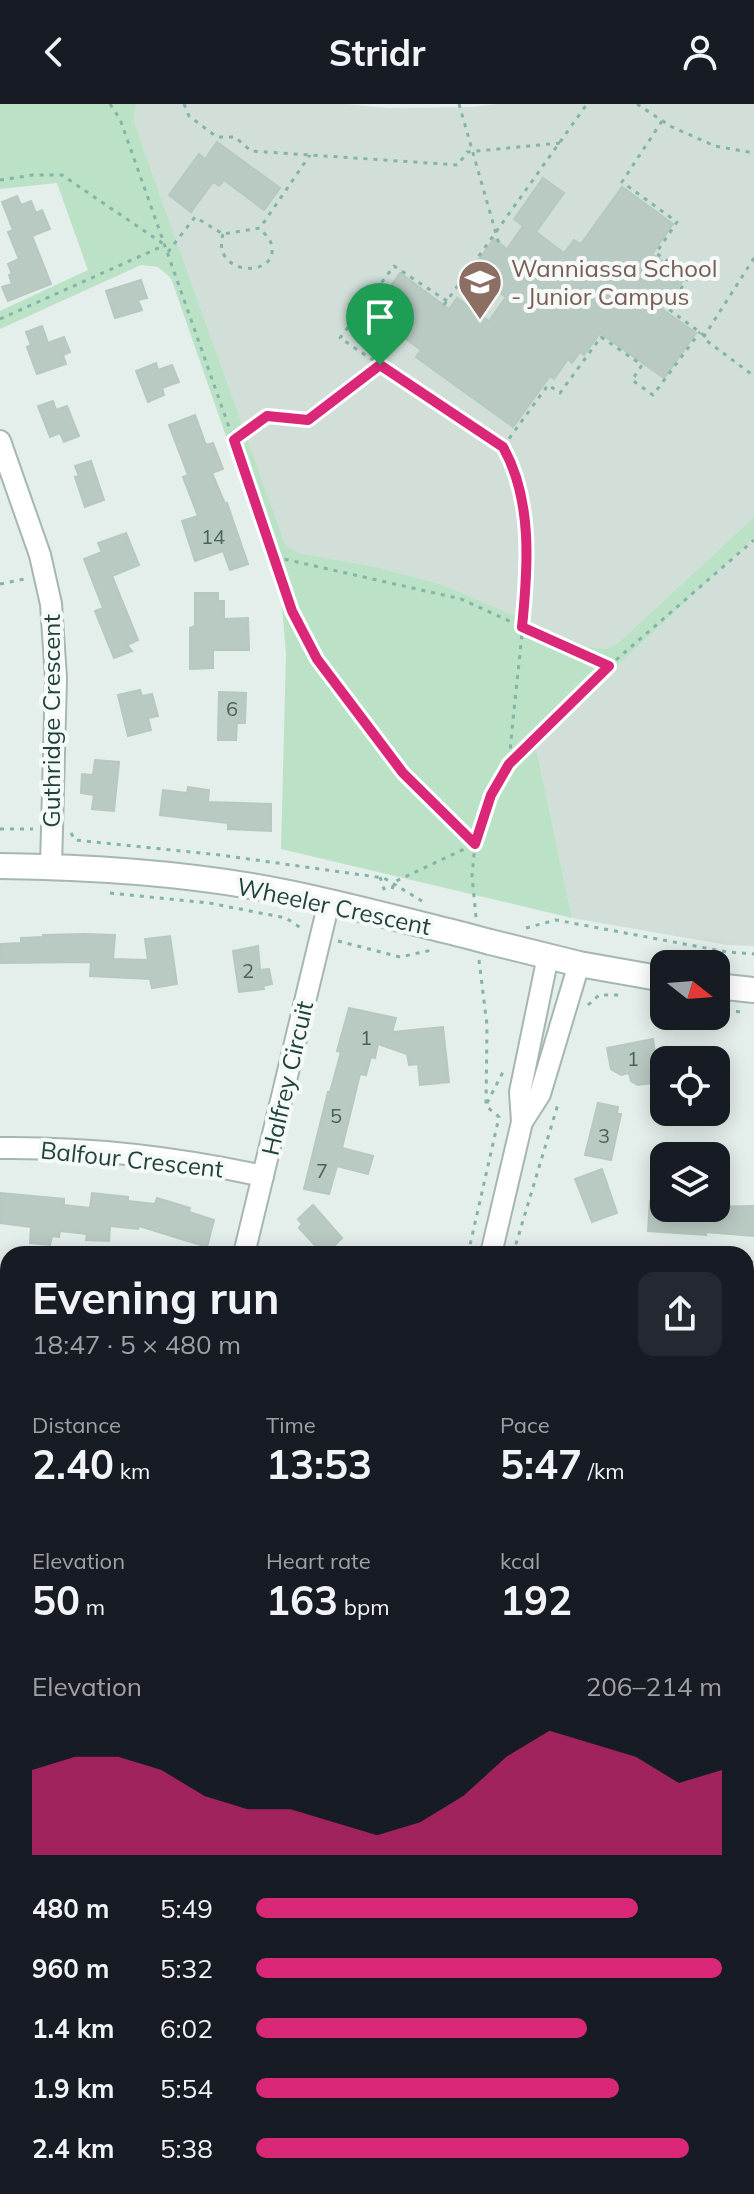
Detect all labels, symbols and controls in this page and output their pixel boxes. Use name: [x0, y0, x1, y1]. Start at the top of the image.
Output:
icon: back: [32, 30, 76, 74]
text: Stridr: [329, 30, 425, 75]
icon: person: [678, 30, 722, 74]
place label: Wanniassa School - Junior Campus: [511, 253, 717, 311]
school or university icon: Wanniassa School - Junior Campus: [456, 258, 504, 321]
pin: [346, 283, 414, 365]
icon: arrive: [358, 295, 402, 339]
house number: 14: [201, 524, 225, 549]
street label: Guthridge Crescent: [36, 614, 66, 828]
house number: 6: [226, 696, 238, 721]
street label: Wheeler Crescent: [234, 871, 434, 941]
north arrow: [650, 950, 730, 1030]
map controls: [650, 950, 730, 1222]
house number: 2: [242, 958, 254, 983]
street label: Halfrey Circuit: [255, 998, 319, 1158]
house number: 1: [360, 1025, 372, 1050]
house number: 1: [627, 1046, 639, 1071]
button: locate: [650, 1046, 730, 1126]
house number: 5: [330, 1103, 342, 1128]
house number: 3: [598, 1123, 610, 1148]
street label: Balfour Crescent: [39, 1134, 225, 1184]
button: layers: [650, 1142, 730, 1222]
house number: 7: [316, 1158, 328, 1183]
text: Evening run: [32, 1270, 279, 1325]
button: share: [638, 1272, 722, 1356]
text: 18:47 · 5 × 480 m: [32, 1328, 241, 1361]
text: Distance: [32, 1411, 121, 1439]
text: Time: [266, 1411, 316, 1439]
text: Pace: [500, 1411, 550, 1439]
text: 2.40: [32, 1439, 114, 1489]
text: 13:53: [266, 1439, 372, 1489]
text: 5:47: [500, 1439, 582, 1489]
text: km: [114, 1457, 150, 1485]
text: /km: [582, 1457, 625, 1485]
text: Elevation: [32, 1547, 125, 1575]
text: Heart rate: [266, 1547, 371, 1575]
text: kcal: [500, 1547, 540, 1575]
text: 50: [32, 1575, 80, 1625]
text: 163: [266, 1575, 338, 1625]
text: 192: [500, 1575, 572, 1625]
text: m: [80, 1593, 105, 1621]
text: bpm: [338, 1593, 389, 1621]
text: Elevation: [32, 1670, 142, 1703]
text: 206–214 m: [586, 1670, 722, 1703]
text: 480 m: [32, 1892, 109, 1925]
text: 5:49: [160, 1892, 213, 1925]
text: 960 m: [32, 1952, 109, 1985]
text: 5:32: [160, 1952, 213, 1985]
text: 1.4 km: [32, 2012, 115, 2045]
text: 6:02: [160, 2012, 213, 2045]
text: 1.9 km: [32, 2072, 115, 2105]
text: 5:54: [160, 2072, 213, 2105]
text: 2.4 km: [32, 2132, 115, 2165]
text: 5:38: [160, 2132, 213, 2165]

